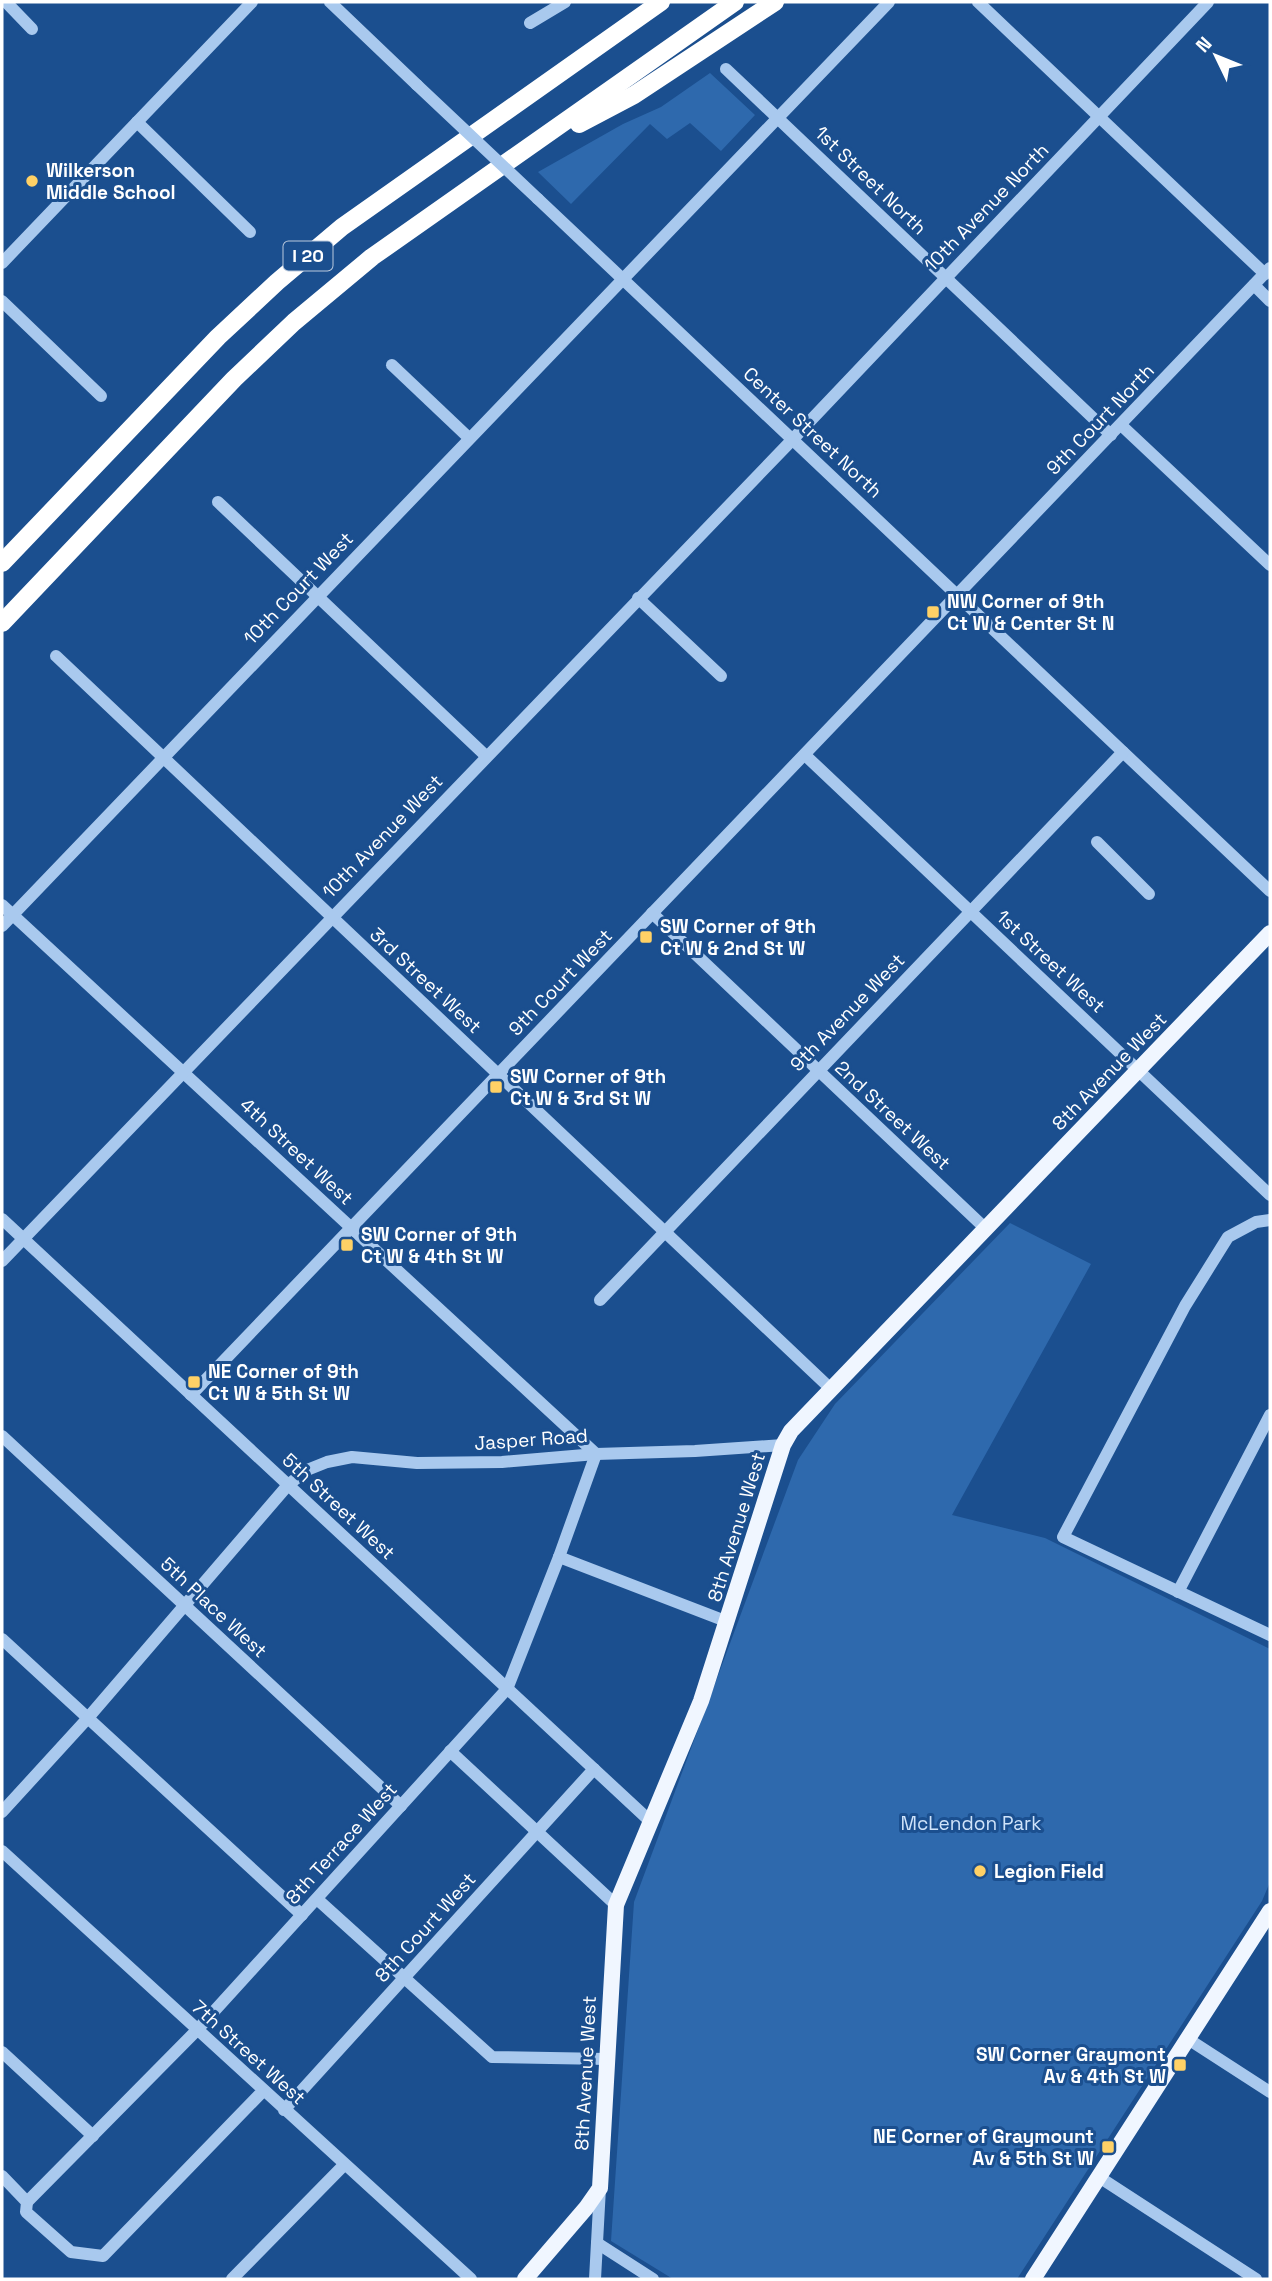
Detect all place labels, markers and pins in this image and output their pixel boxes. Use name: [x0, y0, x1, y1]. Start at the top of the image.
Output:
place label: Wilkerson Middle School: [46, 158, 176, 205]
marker: Wilkerson Middle School: [24, 173, 40, 189]
place label: NW Corner of 9th Ct W & Center St N: [947, 589, 1114, 636]
marker: NW Corner of 9th Ct W & Center St N: [925, 604, 941, 620]
place label: SW Corner of 9th Ct W & 2nd St W: [660, 914, 816, 961]
marker: SW Corner of 9th Ct W & 2nd St W: [638, 929, 654, 945]
place label: SW Corner of 9th Ct W & 3rd St W: [510, 1064, 666, 1111]
marker: SW Corner of 9th Ct W & 3rd St W: [488, 1079, 504, 1095]
place label: SW Corner of 9th Ct W & 4th St W: [361, 1222, 517, 1269]
marker: SW Corner of 9th Ct W & 4th St W: [339, 1237, 355, 1253]
place label: NE Corner of 9th Ct W & 5th St W: [208, 1359, 359, 1406]
marker: NE Corner of 9th Ct W & 5th St W: [186, 1374, 202, 1390]
place label: Legion Field: [994, 1859, 1104, 1884]
marker: Legion Field: [972, 1863, 988, 1879]
place label: SW Corner Graymont Av & 4th St W: [976, 2042, 1166, 2089]
marker: SW Corner Graymont Av & 4th St W: [1172, 2057, 1188, 2073]
place label: NE Corner of Graymount Av & 5th St W: [873, 2124, 1094, 2171]
marker: NE Corner of Graymount Av & 5th St W: [1100, 2139, 1116, 2155]

